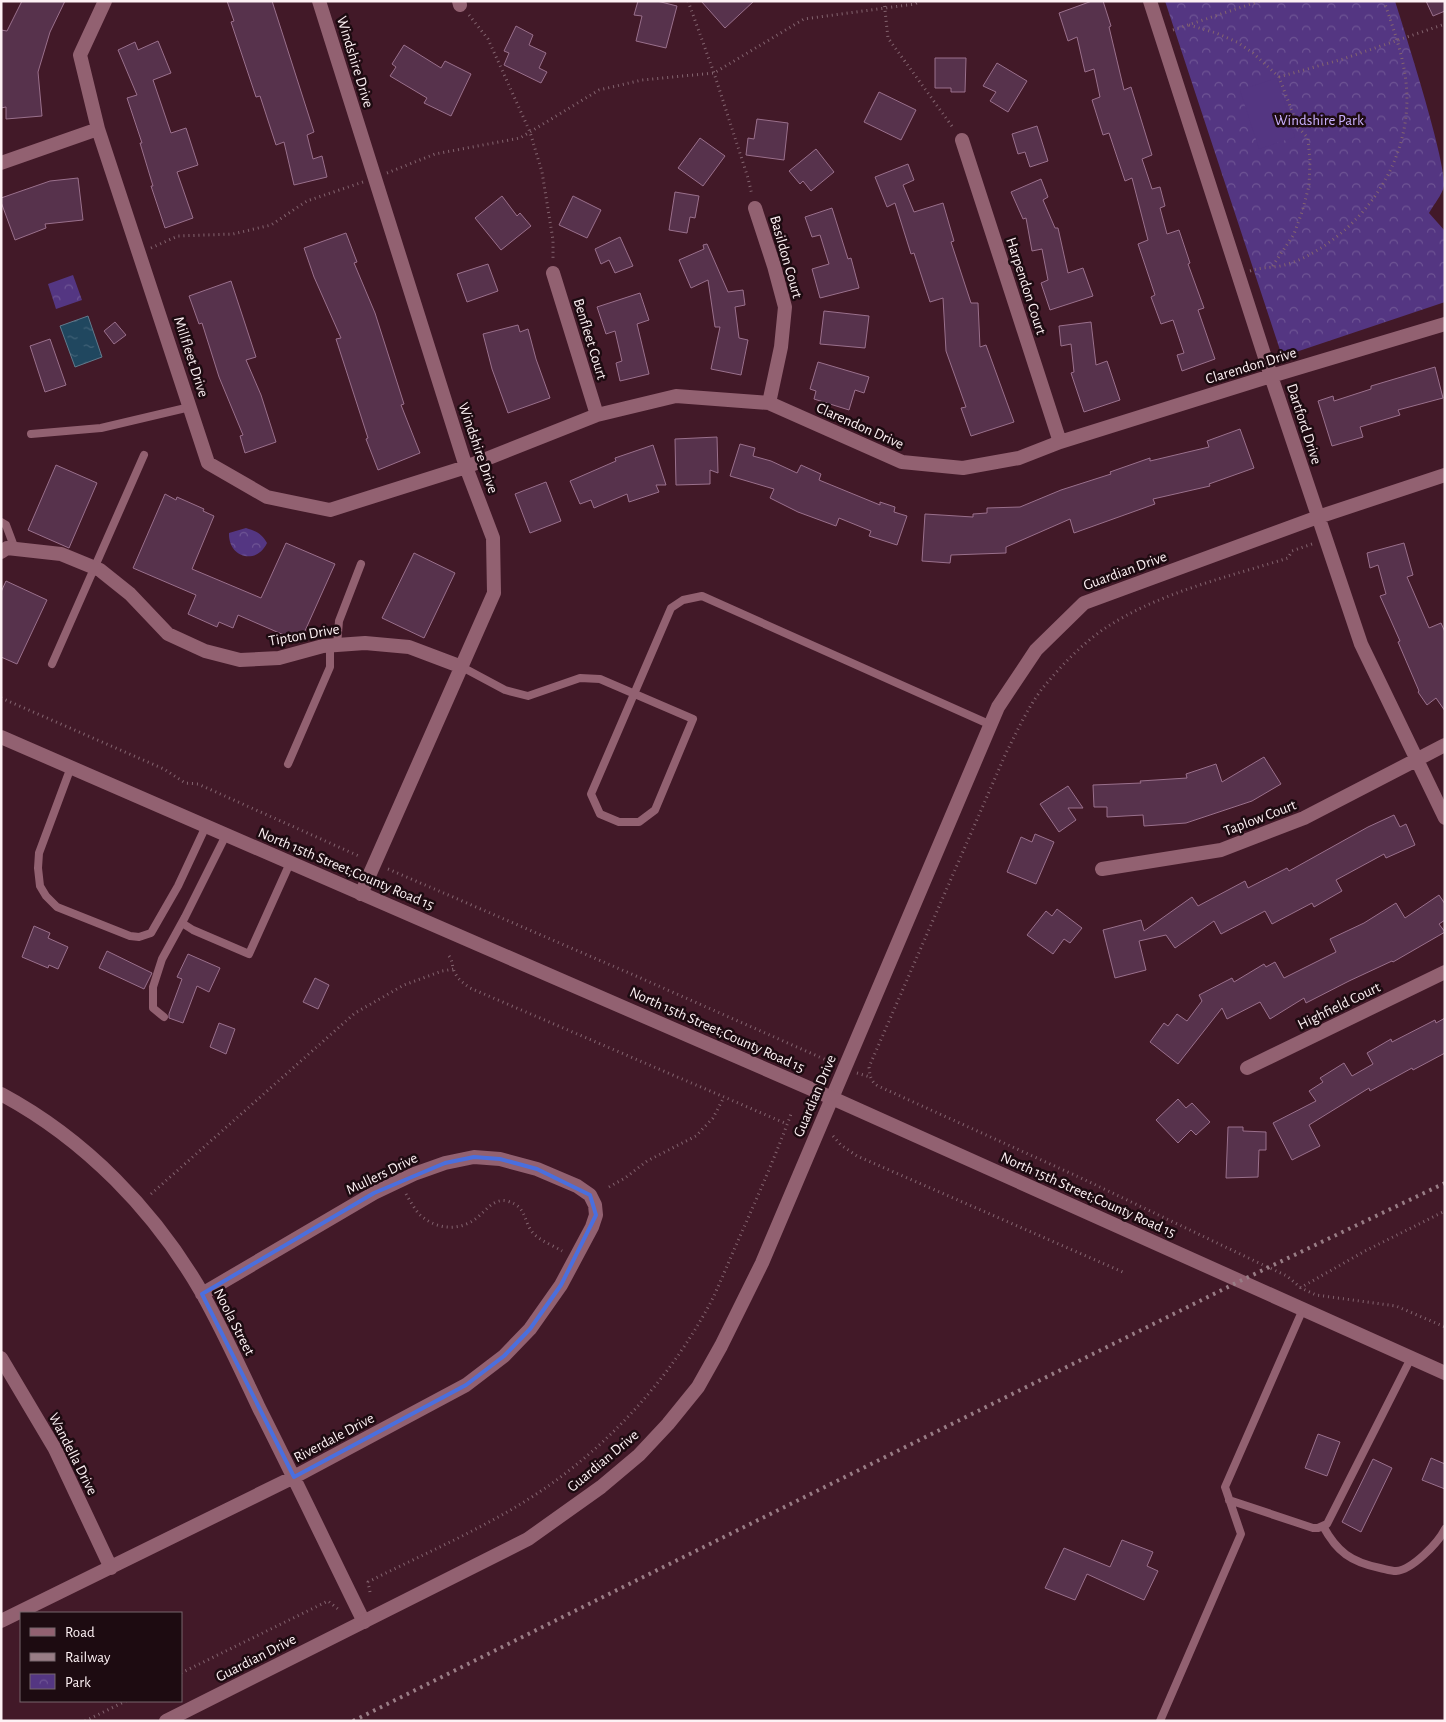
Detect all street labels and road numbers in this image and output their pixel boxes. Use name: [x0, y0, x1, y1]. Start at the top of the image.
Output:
street label: Windshire Drive: [334, 14, 376, 110]
street label: Basildon Court: [767, 214, 805, 300]
street label: Harpendon Court: [1003, 236, 1049, 337]
street label: Benfleet Court: [571, 297, 610, 382]
street label: Millfleet Drive: [171, 315, 211, 399]
street label: Clarendon Drive: [1204, 345, 1298, 387]
street label: Dartford Drive: [1284, 382, 1324, 466]
street label: Clarendon Drive: [814, 400, 906, 452]
street label: Windshire Drive: [455, 401, 501, 495]
street label: Guardian Drive: [1081, 549, 1169, 593]
street label: Tipton Drive: [267, 621, 341, 649]
street label: Taplow Court: [1222, 797, 1299, 839]
street label: North 15th Street;County Road 15: [256, 825, 436, 913]
street label: Highfield Court: [1295, 979, 1383, 1032]
street label: North 15th Street;County Road 15: [627, 985, 807, 1075]
street label: Guardian Drive: [791, 1053, 839, 1139]
street label: Mullers Drive: [344, 1150, 420, 1198]
street label: North 15th Street;County Road 15: [998, 1150, 1178, 1240]
street label: Noola Street: [211, 1286, 257, 1358]
street label: Riverdale Drive: [291, 1410, 377, 1465]
street label: Wandella Drive: [46, 1411, 100, 1497]
street label: Guardian Drive: [565, 1427, 641, 1495]
street label: Guardian Drive: [214, 1631, 298, 1685]

